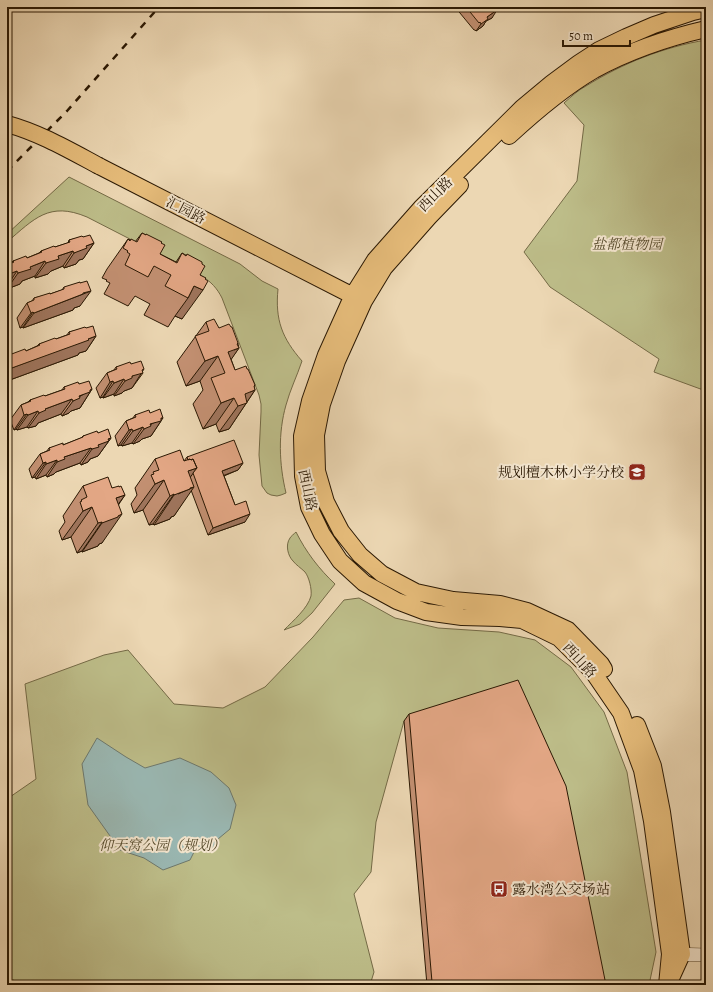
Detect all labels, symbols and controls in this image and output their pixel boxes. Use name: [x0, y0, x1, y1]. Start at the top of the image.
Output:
scale bar: [563, 22, 630, 48]
text: 50 m: [569, 28, 593, 44]
street label: 西山路: [414, 173, 457, 216]
street label: 汇园路: [163, 192, 209, 228]
park label: 盐都植物园: [592, 235, 664, 254]
school or university icon: 规划檀木林小学分校: [627, 462, 647, 482]
place label: 规划檀木林小学分校: [498, 463, 624, 482]
street label: 西山路: [294, 468, 321, 513]
street label: 西山路: [558, 639, 601, 682]
park label: 仰天窝公园（规划）: [99, 836, 225, 855]
bus stop icon: 露水湾公交场站: [489, 879, 509, 899]
place label: 露水湾公交场站: [512, 880, 610, 899]

